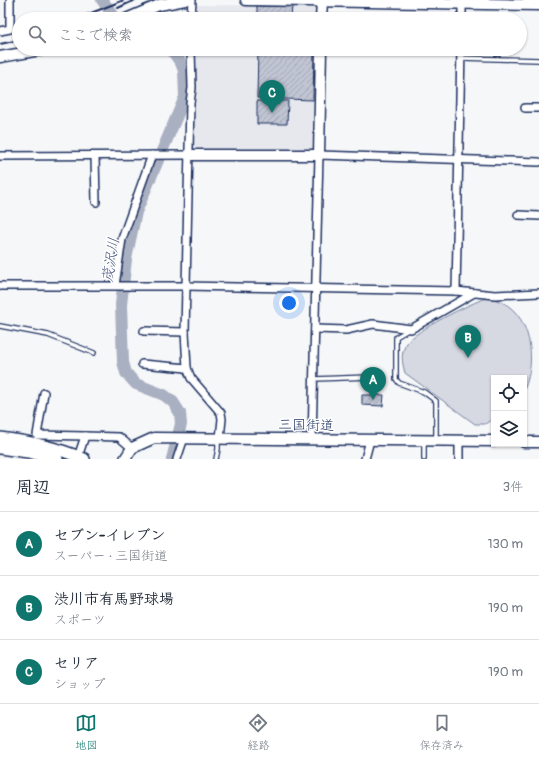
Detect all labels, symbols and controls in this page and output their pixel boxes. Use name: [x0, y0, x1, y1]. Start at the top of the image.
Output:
search box: [12, 12, 527, 56]
icon: search: [26, 23, 48, 45]
text: ここで検索: [58, 26, 133, 45]
pin: C: [259, 80, 285, 113]
water label: 茂沢川: [98, 236, 124, 284]
your location: [279, 293, 299, 313]
pin: B: [455, 325, 481, 358]
pin: A: [360, 367, 386, 400]
map controls: [491, 375, 527, 447]
button: locate: [491, 375, 527, 411]
button: layers: [491, 411, 527, 447]
street label: 三国街道: [278, 416, 334, 434]
text: 周辺: [16, 477, 50, 498]
text: 3件: [503, 479, 523, 495]
text: セブン-イレブン: [54, 526, 165, 545]
text: A: [25, 536, 33, 552]
text: 130 m: [487, 536, 523, 552]
text: スーパー · 三国街道: [54, 548, 167, 564]
text: 渋川市有馬野球場: [54, 590, 174, 609]
text: B: [25, 600, 33, 616]
text: 190 m: [488, 600, 523, 616]
text: スポーツ: [54, 612, 106, 628]
text: セリア: [54, 654, 99, 673]
text: C: [25, 664, 33, 680]
text: 190 m: [488, 664, 523, 680]
text: ショップ: [54, 676, 105, 692]
tab: 地図: [75, 712, 97, 752]
tab: 経路: [247, 712, 269, 752]
tab: 保存済み: [420, 712, 464, 752]

